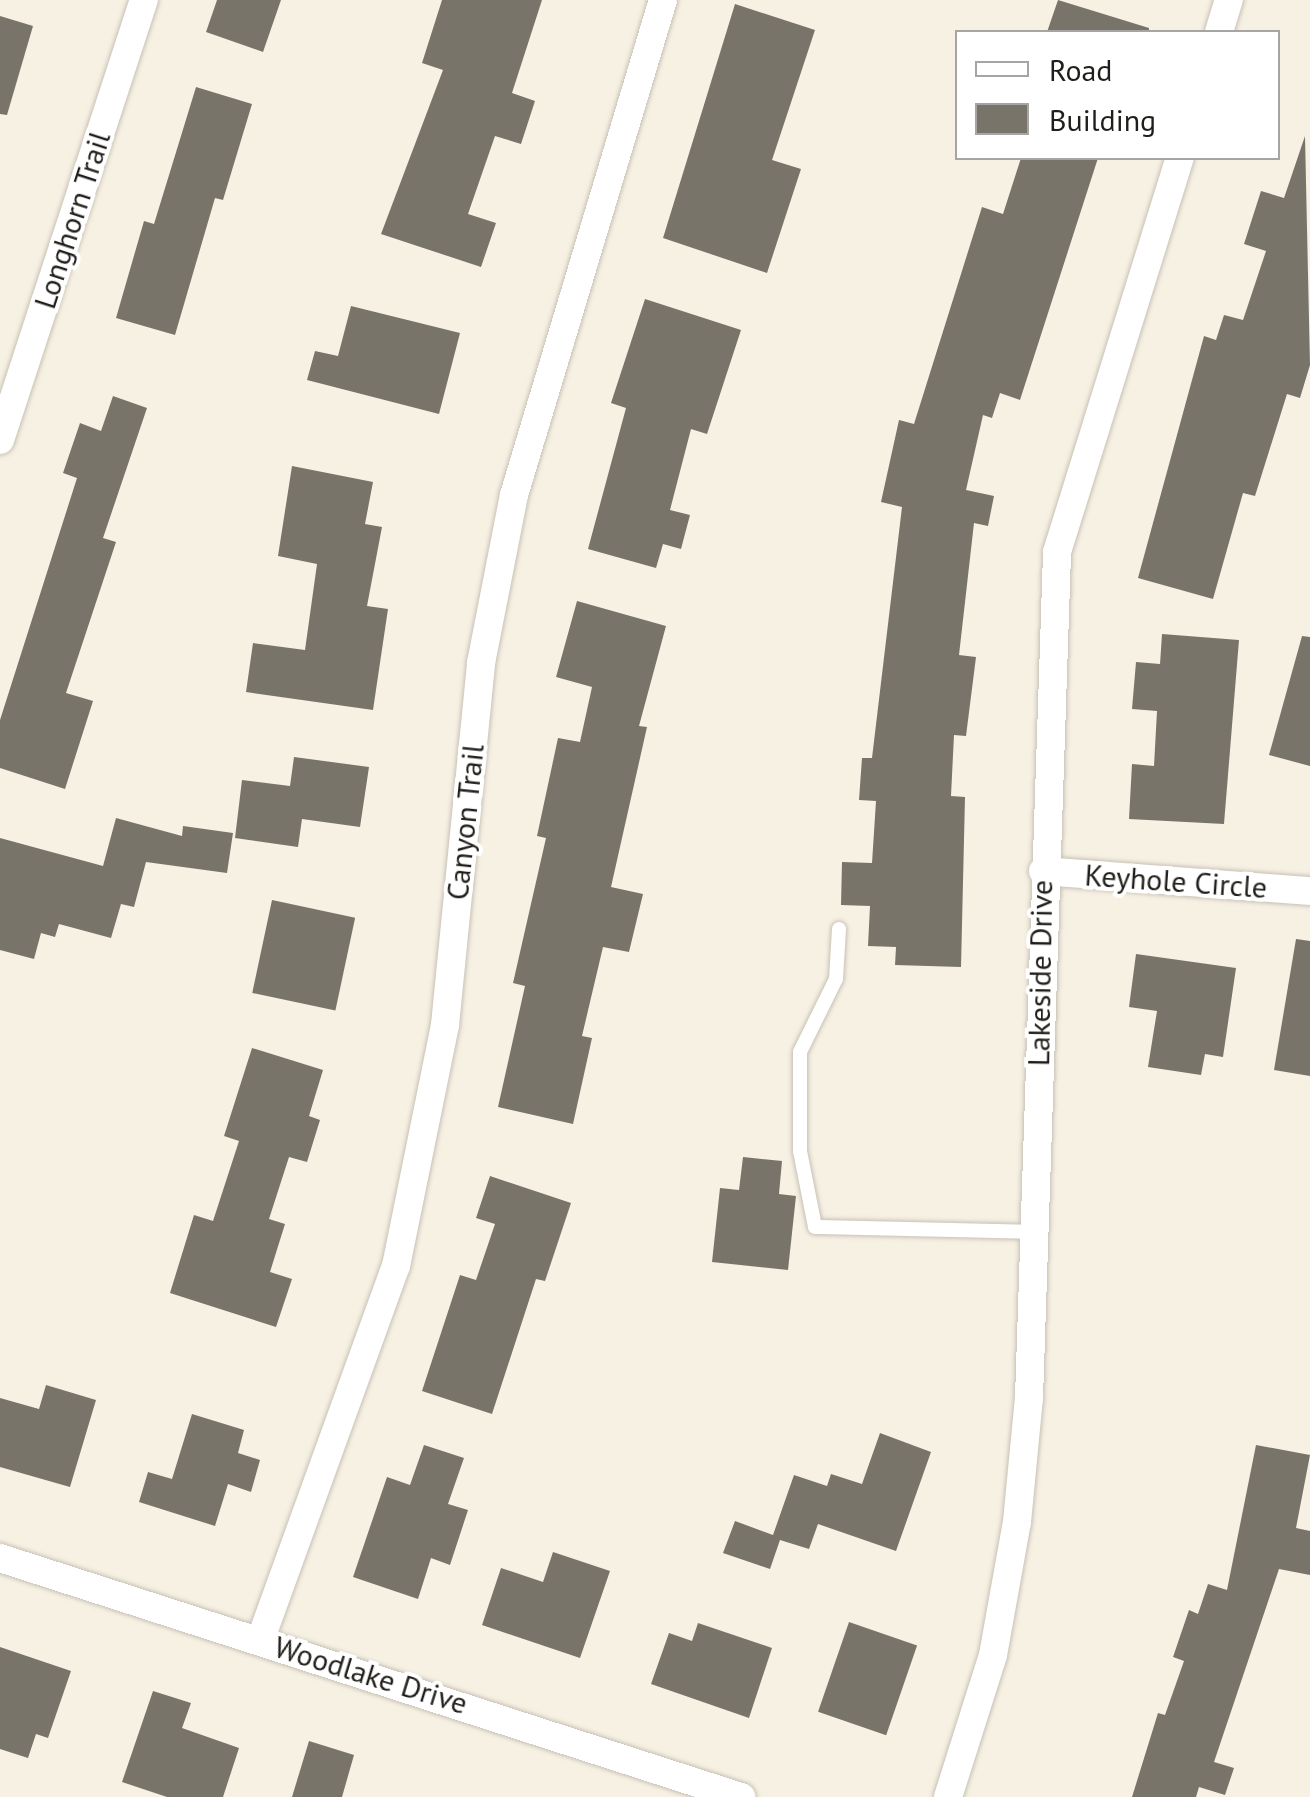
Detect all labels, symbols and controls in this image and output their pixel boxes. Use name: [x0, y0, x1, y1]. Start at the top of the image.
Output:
legend: [955, 30, 1280, 160]
text: Road: [1049, 50, 1113, 89]
text: Building: [1049, 100, 1156, 139]
street label: Longhorn Trail: [26, 127, 118, 313]
street label: Canyon Trail: [439, 742, 491, 902]
street label: Keyhole Circle: [1084, 857, 1268, 905]
street label: Lakeside Drive: [1020, 880, 1060, 1066]
street label: Woodlake Drive: [270, 1629, 472, 1721]

